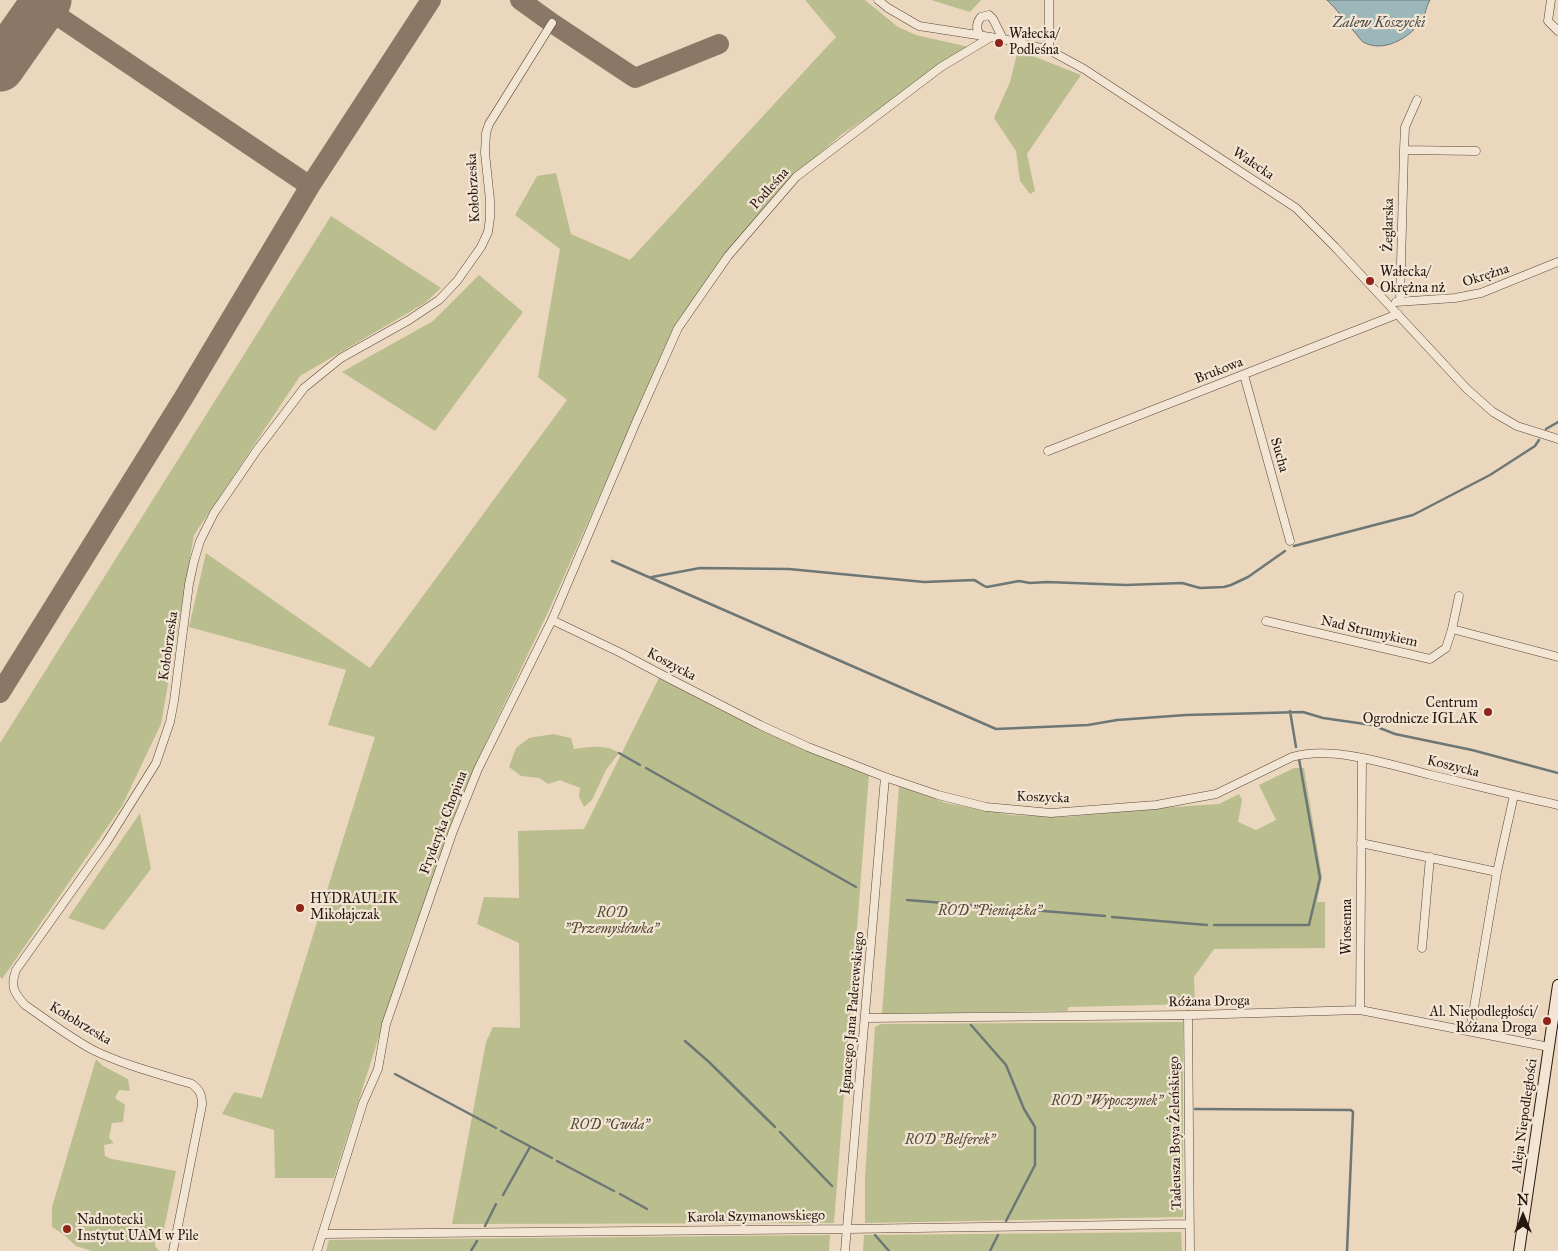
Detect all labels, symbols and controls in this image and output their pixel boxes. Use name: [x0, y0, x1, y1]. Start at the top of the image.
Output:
water label: Zalew Koszycki: [1333, 14, 1425, 32]
place label: Wałecka/ Podleśna: [1009, 27, 1059, 59]
marker: Wałecka/ Podleśna: [993, 37, 1005, 49]
street label: Wałecka: [1229, 144, 1277, 184]
street label: Kołobrzeska: [464, 153, 484, 223]
street label: Podleśna: [747, 165, 793, 213]
street label: Żeglarska: [1380, 198, 1398, 252]
street label: Okrężna: [1461, 261, 1511, 291]
place label: Wałecka/ Okrężna nż: [1380, 265, 1445, 298]
marker: Wałecka/ Okrężna nż: [1364, 275, 1376, 287]
street label: Brukowa: [1192, 354, 1246, 388]
street label: Sucha: [1266, 436, 1292, 474]
street label: Kołobrzeska: [156, 610, 182, 682]
street label: Nad Strumykiem: [1319, 613, 1419, 651]
street label: Koszycka: [644, 645, 698, 685]
place label: Centrum Ogrodnicze IGLAK: [1363, 696, 1478, 729]
marker: Centrum Ogrodnicze IGLAK: [1482, 706, 1494, 718]
street label: Koszycka: [1425, 752, 1481, 782]
street label: Fryderyka Chopina: [417, 769, 471, 877]
street label: Koszycka: [1016, 789, 1070, 807]
place label: HYDRAULIK Mikołajczak: [310, 892, 398, 924]
street label: Wiosenna: [1340, 899, 1356, 955]
marker: HYDRAULIK Mikołajczak: [294, 902, 306, 914]
park label: ROD "Pieniążka": [938, 904, 1042, 920]
park label: ROD "Przemysłówka": [565, 906, 659, 939]
street label: Ignacego Jana Paderewskiego: [838, 931, 868, 1095]
street label: Różana Droga: [1168, 993, 1250, 1011]
street label: Kołobrzeska: [46, 999, 114, 1049]
place label: Al. Niepodległości/ Różana Droga: [1430, 1005, 1537, 1038]
marker: Al. Niepodległości/ Różana Droga: [1541, 1015, 1553, 1027]
street label: Tadeusza Boya Żeleńskiego: [1166, 1056, 1186, 1210]
street label: Aleja Niepodległości: [1509, 1057, 1541, 1175]
park label: ROD "Wypoczynek": [1051, 1094, 1163, 1110]
park label: ROD "Gwda": [570, 1118, 650, 1134]
park label: ROD "Belferek": [905, 1133, 995, 1149]
north arrow: [1498, 1191, 1548, 1241]
text: N: [1517, 1192, 1529, 1209]
street label: Karola Szymanowskiego: [687, 1207, 825, 1227]
place label: Nadnotecki Instytut UAM w Pile: [77, 1213, 199, 1246]
marker: Nadnotecki Instytut UAM w Pile: [61, 1223, 73, 1235]

